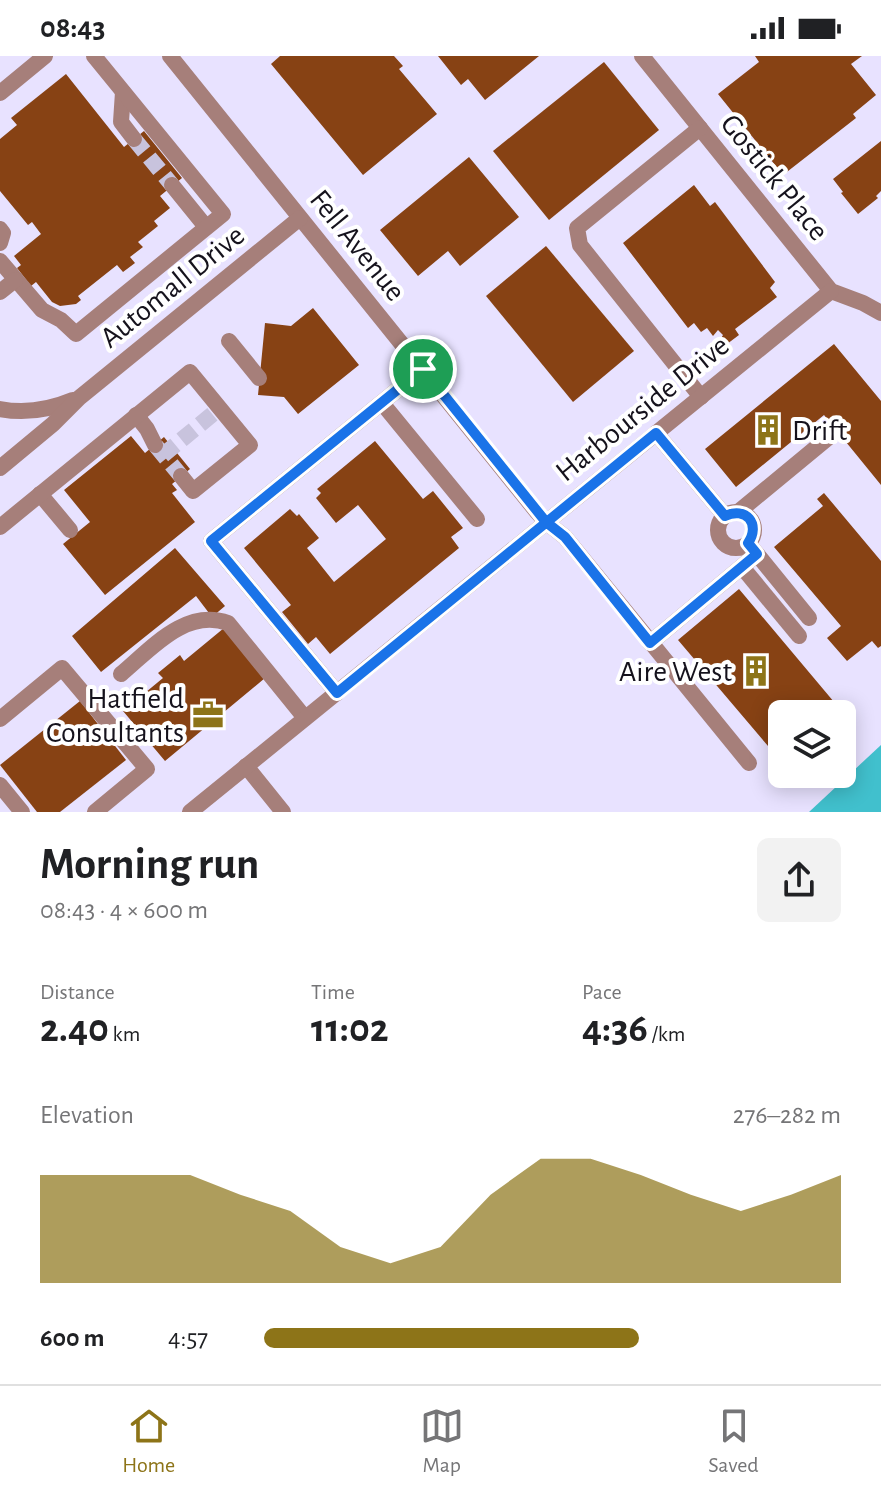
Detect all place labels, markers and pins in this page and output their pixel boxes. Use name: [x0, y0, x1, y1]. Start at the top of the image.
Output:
pin: [389, 335, 457, 403]
building icon: Drift: [751, 413, 785, 447]
place label: Drift: [792, 416, 848, 446]
building icon: Aire West: [739, 654, 773, 688]
place label: Aire West: [619, 657, 732, 687]
place label: Hatfield Consultants: [46, 684, 184, 748]
office icon: Hatfield Consultants: [191, 698, 225, 732]

